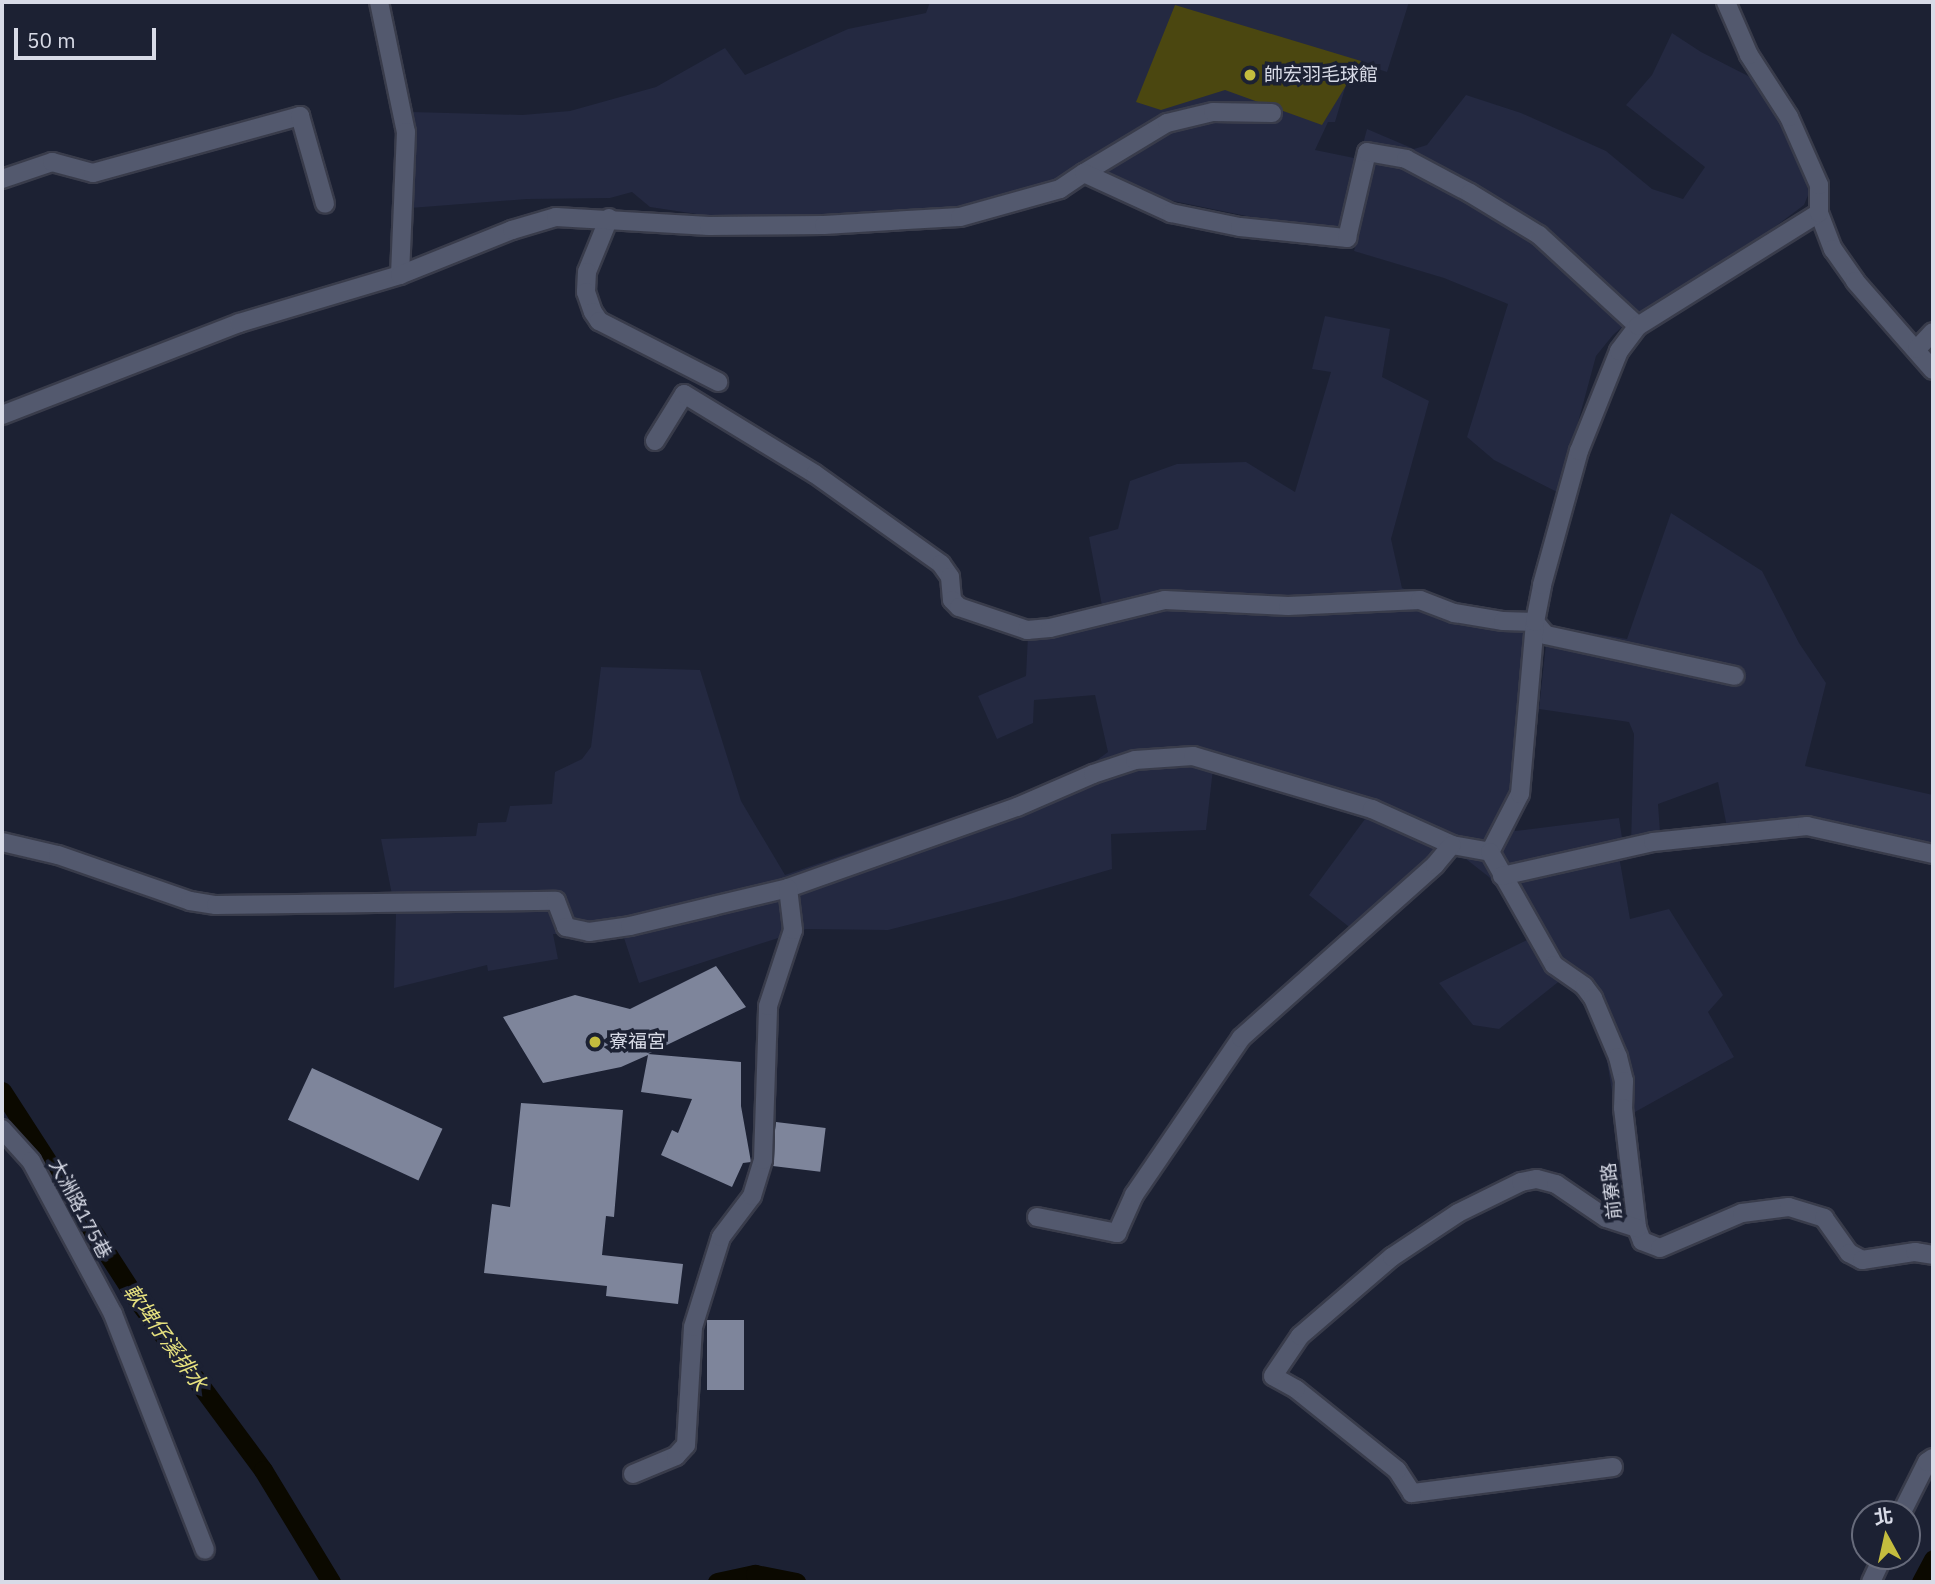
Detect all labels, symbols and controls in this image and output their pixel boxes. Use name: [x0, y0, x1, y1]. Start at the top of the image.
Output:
scale bar: [18, 14, 159, 58]
text: 50 m: [27, 26, 76, 54]
place label: 帥宏羽毛球館: [1264, 64, 1378, 86]
marker: 帥宏羽毛球館: [1242, 67, 1258, 83]
place label: 寮福宮: [609, 1031, 666, 1053]
marker: 寮福宮: [587, 1034, 603, 1050]
street label: 大洲路175巷: [44, 1155, 116, 1263]
street label: 前寮路: [1597, 1161, 1627, 1221]
water label: 軟埤仔溪排水: [119, 1279, 213, 1395]
north arrow: [1851, 1500, 1921, 1570]
text: 北: [1872, 1503, 1894, 1529]

